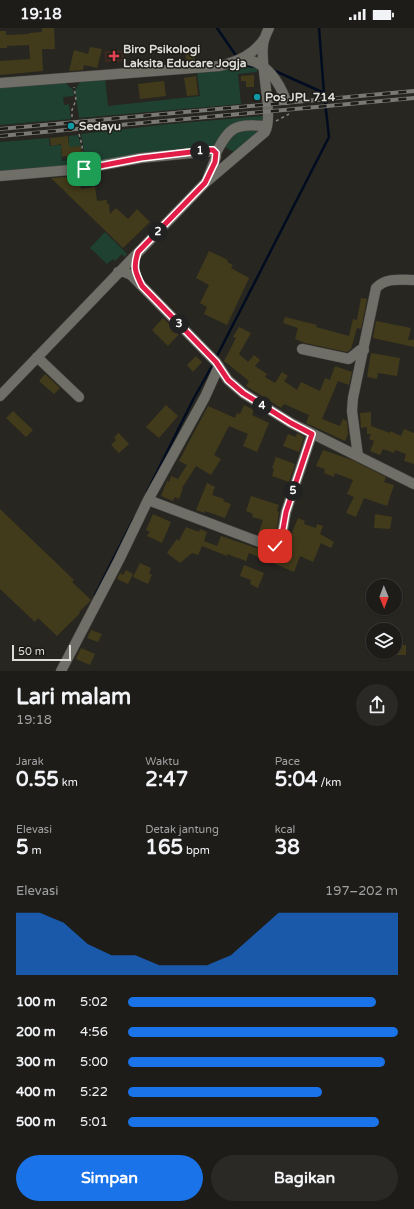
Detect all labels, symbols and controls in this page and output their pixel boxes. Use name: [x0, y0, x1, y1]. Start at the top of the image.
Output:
text: 19:18: [20, 5, 62, 23]
place label: Biro Psikologi Laksita Educare Jogja: [123, 42, 247, 71]
marker: Biro Psikologi Laksita Educare Jogja: [108, 50, 120, 62]
place label: Pos JPL 714: [265, 90, 336, 104]
marker: Pos JPL 714: [252, 92, 262, 102]
place label: Sedayu: [79, 119, 121, 134]
marker: Sedayu: [66, 121, 76, 131]
pin: 1: [190, 141, 210, 161]
text: 1: [197, 144, 203, 157]
pin: [67, 152, 101, 186]
icon: arrive: [73, 158, 95, 180]
pin: 2: [148, 222, 168, 242]
text: 2: [155, 225, 161, 238]
pin: 3: [169, 314, 189, 334]
text: 3: [176, 317, 182, 330]
pin: 4: [252, 396, 272, 416]
text: 4: [259, 399, 265, 412]
pin: 5: [283, 481, 303, 501]
text: 5: [290, 484, 296, 497]
pin: [258, 529, 292, 563]
icon: check: [264, 535, 286, 557]
north arrow: [366, 579, 402, 615]
map controls: [366, 579, 402, 659]
button: layers: [366, 623, 402, 659]
scale bar: [12, 643, 71, 662]
text: 50 m: [18, 645, 45, 658]
text: Lari malam: [16, 684, 131, 710]
button: share: [356, 684, 398, 726]
text: 19:18: [16, 712, 52, 728]
text: Jarak: [16, 755, 44, 768]
text: Waktu: [145, 755, 179, 768]
text: Pace: [275, 755, 300, 768]
text: 0.55: [16, 768, 59, 792]
text: 2:47: [145, 768, 188, 792]
text: 5:04: [275, 768, 318, 792]
text: km: [59, 776, 78, 789]
text: /km: [318, 776, 341, 789]
text: Elevasi: [16, 823, 52, 836]
text: Detak jantung: [145, 823, 219, 836]
text: kcal: [275, 823, 295, 836]
text: 5: [16, 836, 29, 860]
text: 165: [145, 836, 183, 860]
text: 38: [275, 836, 300, 860]
text: m: [29, 844, 42, 857]
text: bpm: [183, 844, 210, 857]
text: Elevasi: [16, 883, 58, 899]
text: 197–202 m: [325, 883, 398, 899]
text: 100 m: [16, 994, 56, 1010]
text: 5:02: [80, 994, 108, 1010]
text: 200 m: [16, 1024, 56, 1040]
text: 4:56: [80, 1024, 108, 1040]
text: 300 m: [16, 1054, 56, 1070]
text: 5:00: [80, 1054, 108, 1070]
text: 400 m: [16, 1084, 56, 1100]
text: 5:22: [80, 1084, 108, 1100]
text: 500 m: [16, 1114, 56, 1130]
text: 5:01: [80, 1114, 108, 1130]
button: Simpan: [16, 1155, 203, 1201]
button: Bagikan: [211, 1155, 398, 1201]

